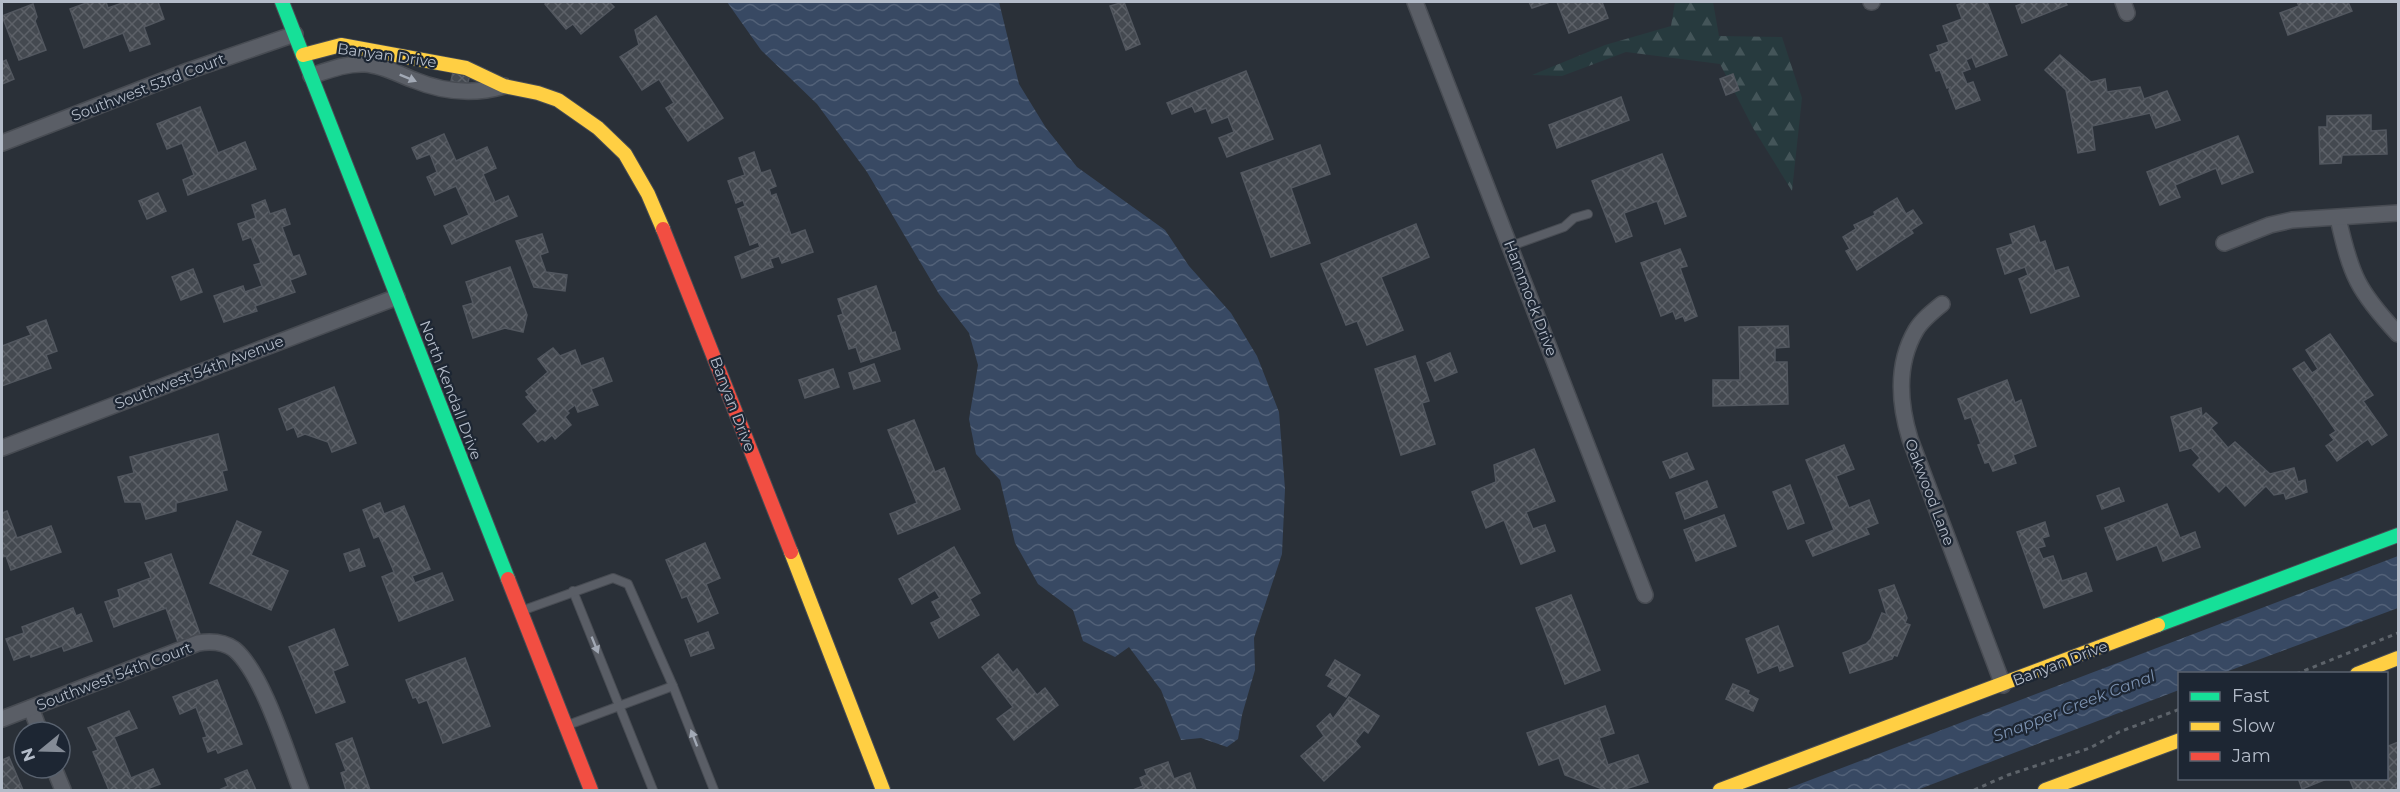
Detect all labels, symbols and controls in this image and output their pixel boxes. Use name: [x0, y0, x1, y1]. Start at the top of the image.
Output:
street label: Banyan Drive: [336, 39, 438, 71]
street label: Southwest 53rd Court: [68, 49, 228, 125]
one-way arrow: [399, 74, 417, 83]
street label: Hammock Drive: [1500, 237, 1562, 359]
street label: North Kendall Drive: [416, 318, 486, 462]
street label: Southwest 54th Avenue: [112, 331, 286, 413]
street label: Banyan Drive: [706, 354, 760, 454]
street label: Oakwood Lane: [1901, 436, 1959, 548]
street label: Banyan Drive: [2010, 636, 2110, 690]
one-way arrow: [590, 637, 600, 655]
street label: Southwest 54th Court: [34, 638, 194, 714]
water label: Snapper Creek Canal: [1990, 666, 2158, 746]
legend: [2178, 672, 2388, 780]
text: Fast: [2232, 685, 2270, 707]
text: Slow: [2232, 715, 2275, 737]
north arrow: [12, 720, 72, 780]
one-way arrow: [688, 729, 698, 747]
text: Jam: [2231, 745, 2271, 767]
text: N: [17, 746, 39, 764]

